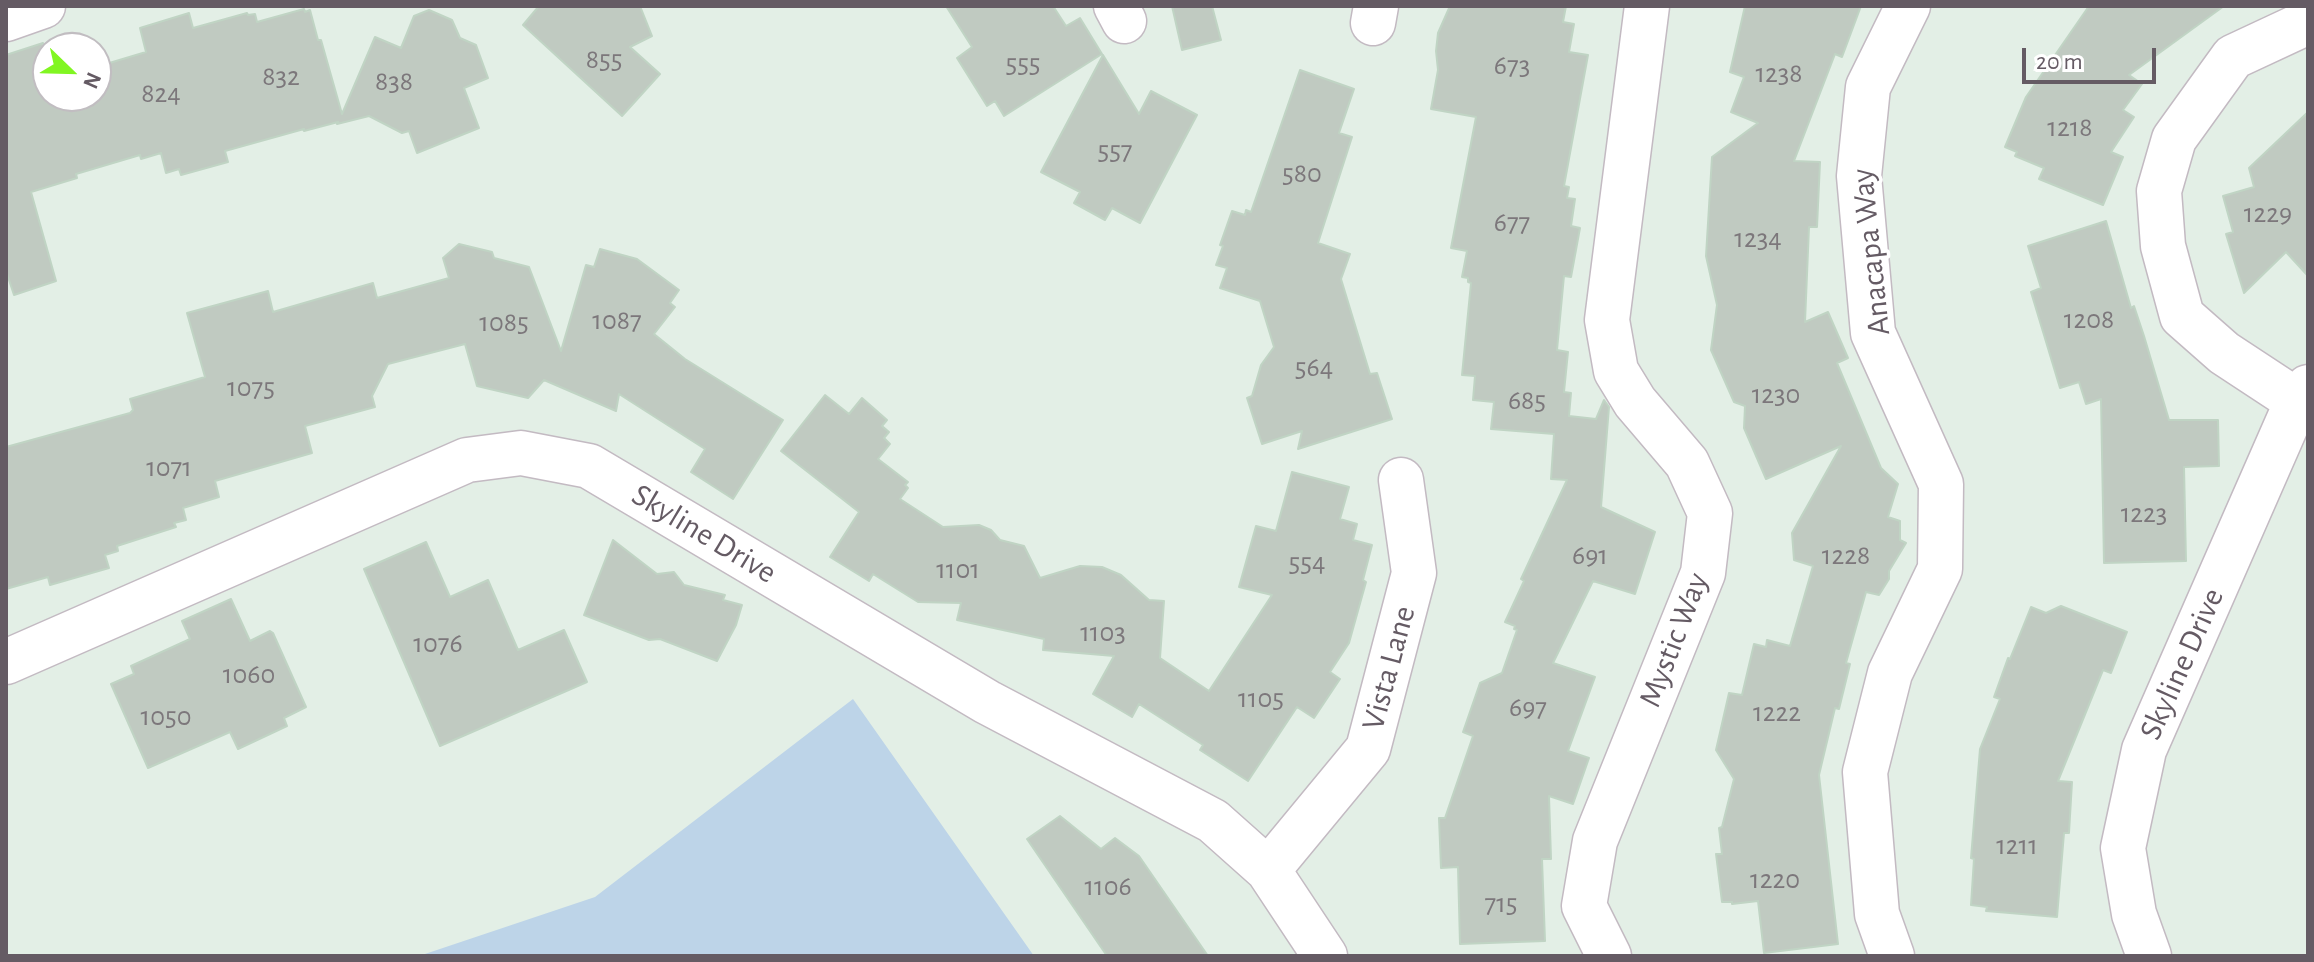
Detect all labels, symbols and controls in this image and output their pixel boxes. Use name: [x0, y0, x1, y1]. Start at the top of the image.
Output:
north arrow: [32, 32, 112, 112]
scale bar: [2026, 32, 2160, 82]
house number: 855: [586, 43, 622, 77]
house number: 555: [1005, 47, 1041, 81]
house number: 673: [1494, 49, 1530, 83]
text: 20 m: [2036, 50, 2083, 74]
house number: 1238: [1755, 57, 1803, 91]
house number: 832: [262, 60, 300, 94]
house number: 838: [375, 65, 413, 99]
text: N: [79, 69, 105, 92]
house number: 824: [141, 77, 181, 111]
house number: 1218: [2047, 111, 2093, 145]
house number: 557: [1097, 134, 1133, 168]
house number: 580: [1282, 157, 1322, 191]
street label: Anacapa Way: [1843, 167, 1899, 337]
house number: 1229: [2244, 197, 2292, 231]
house number: 677: [1494, 206, 1530, 240]
house number: 1234: [1734, 222, 1782, 256]
house number: 1208: [2064, 303, 2114, 337]
house number: 1087: [592, 304, 642, 338]
house number: 1085: [479, 306, 529, 340]
house number: 564: [1295, 351, 1333, 385]
house number: 1075: [227, 371, 275, 405]
house number: 1230: [1752, 378, 1800, 412]
house number: 685: [1508, 384, 1546, 418]
house number: 1071: [146, 451, 192, 485]
street label: Skyline Drive: [625, 476, 783, 592]
house number: 1223: [2121, 497, 2167, 531]
house number: 691: [1572, 539, 1608, 573]
house number: 1228: [1822, 539, 1870, 573]
house number: 554: [1289, 546, 1325, 580]
house number: 1101: [936, 553, 980, 587]
street label: Mystic Way: [1631, 567, 1717, 713]
street label: Skyline Drive: [2132, 582, 2232, 746]
street label: Vista Lane: [1354, 602, 1424, 734]
house number: 1103: [1080, 616, 1126, 650]
house number: 1076: [413, 627, 463, 661]
house number: 1060: [223, 658, 275, 692]
house number: 1105: [1238, 682, 1284, 716]
house number: 697: [1509, 691, 1547, 725]
house number: 1222: [1753, 696, 1801, 730]
house number: 1050: [141, 700, 191, 734]
house number: 1211: [1996, 829, 2038, 863]
house number: 1220: [1750, 863, 1800, 897]
house number: 1106: [1084, 870, 1132, 904]
house number: 715: [1484, 887, 1518, 921]

